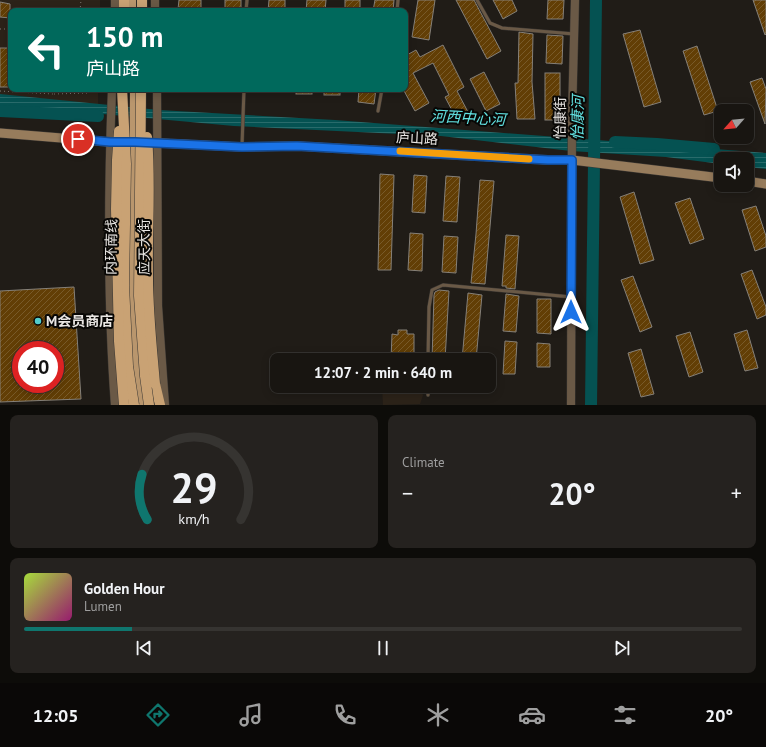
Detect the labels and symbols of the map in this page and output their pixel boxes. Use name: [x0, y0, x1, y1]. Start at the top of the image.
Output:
water label: 怡康河: [568, 92, 587, 141]
street label: 怡康街: [551, 97, 569, 139]
north arrow: [714, 104, 754, 144]
water label: 河西中心河: [430, 106, 509, 129]
pin: [61, 122, 95, 156]
street label: 庐山路: [396, 128, 438, 148]
street label: 内环南线: [102, 219, 120, 275]
street label: 应天大街: [135, 219, 153, 275]
position arrow: [550, 291, 592, 333]
place label: M会员商店: [46, 312, 113, 330]
marker: M会员商店: [33, 316, 43, 326]
speed limit sign: 40: [12, 341, 64, 393]

